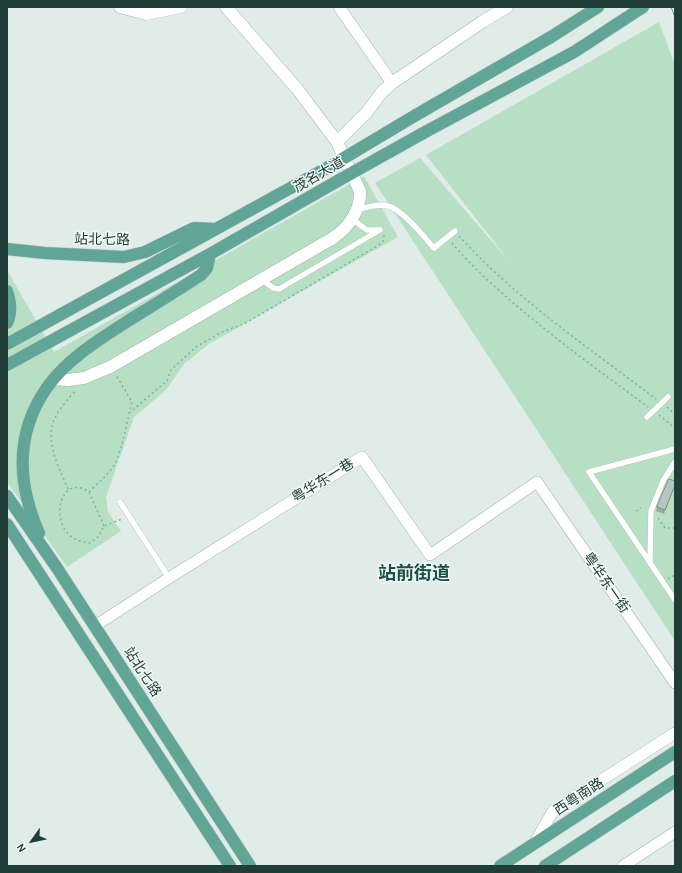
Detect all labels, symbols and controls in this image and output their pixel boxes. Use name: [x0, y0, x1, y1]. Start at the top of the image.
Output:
street label: 茂名大道: [291, 154, 347, 196]
street label: 站北七路: [74, 231, 130, 249]
street label: 粤华东一巷: [289, 455, 357, 507]
street label: 粤华东一街: [579, 550, 633, 616]
district label: 站前街道: [378, 563, 450, 585]
street label: 站北七路: [120, 644, 164, 700]
street label: 西粤南路: [551, 775, 607, 819]
north arrow: [12, 821, 52, 861]
text: N: [14, 841, 29, 855]

